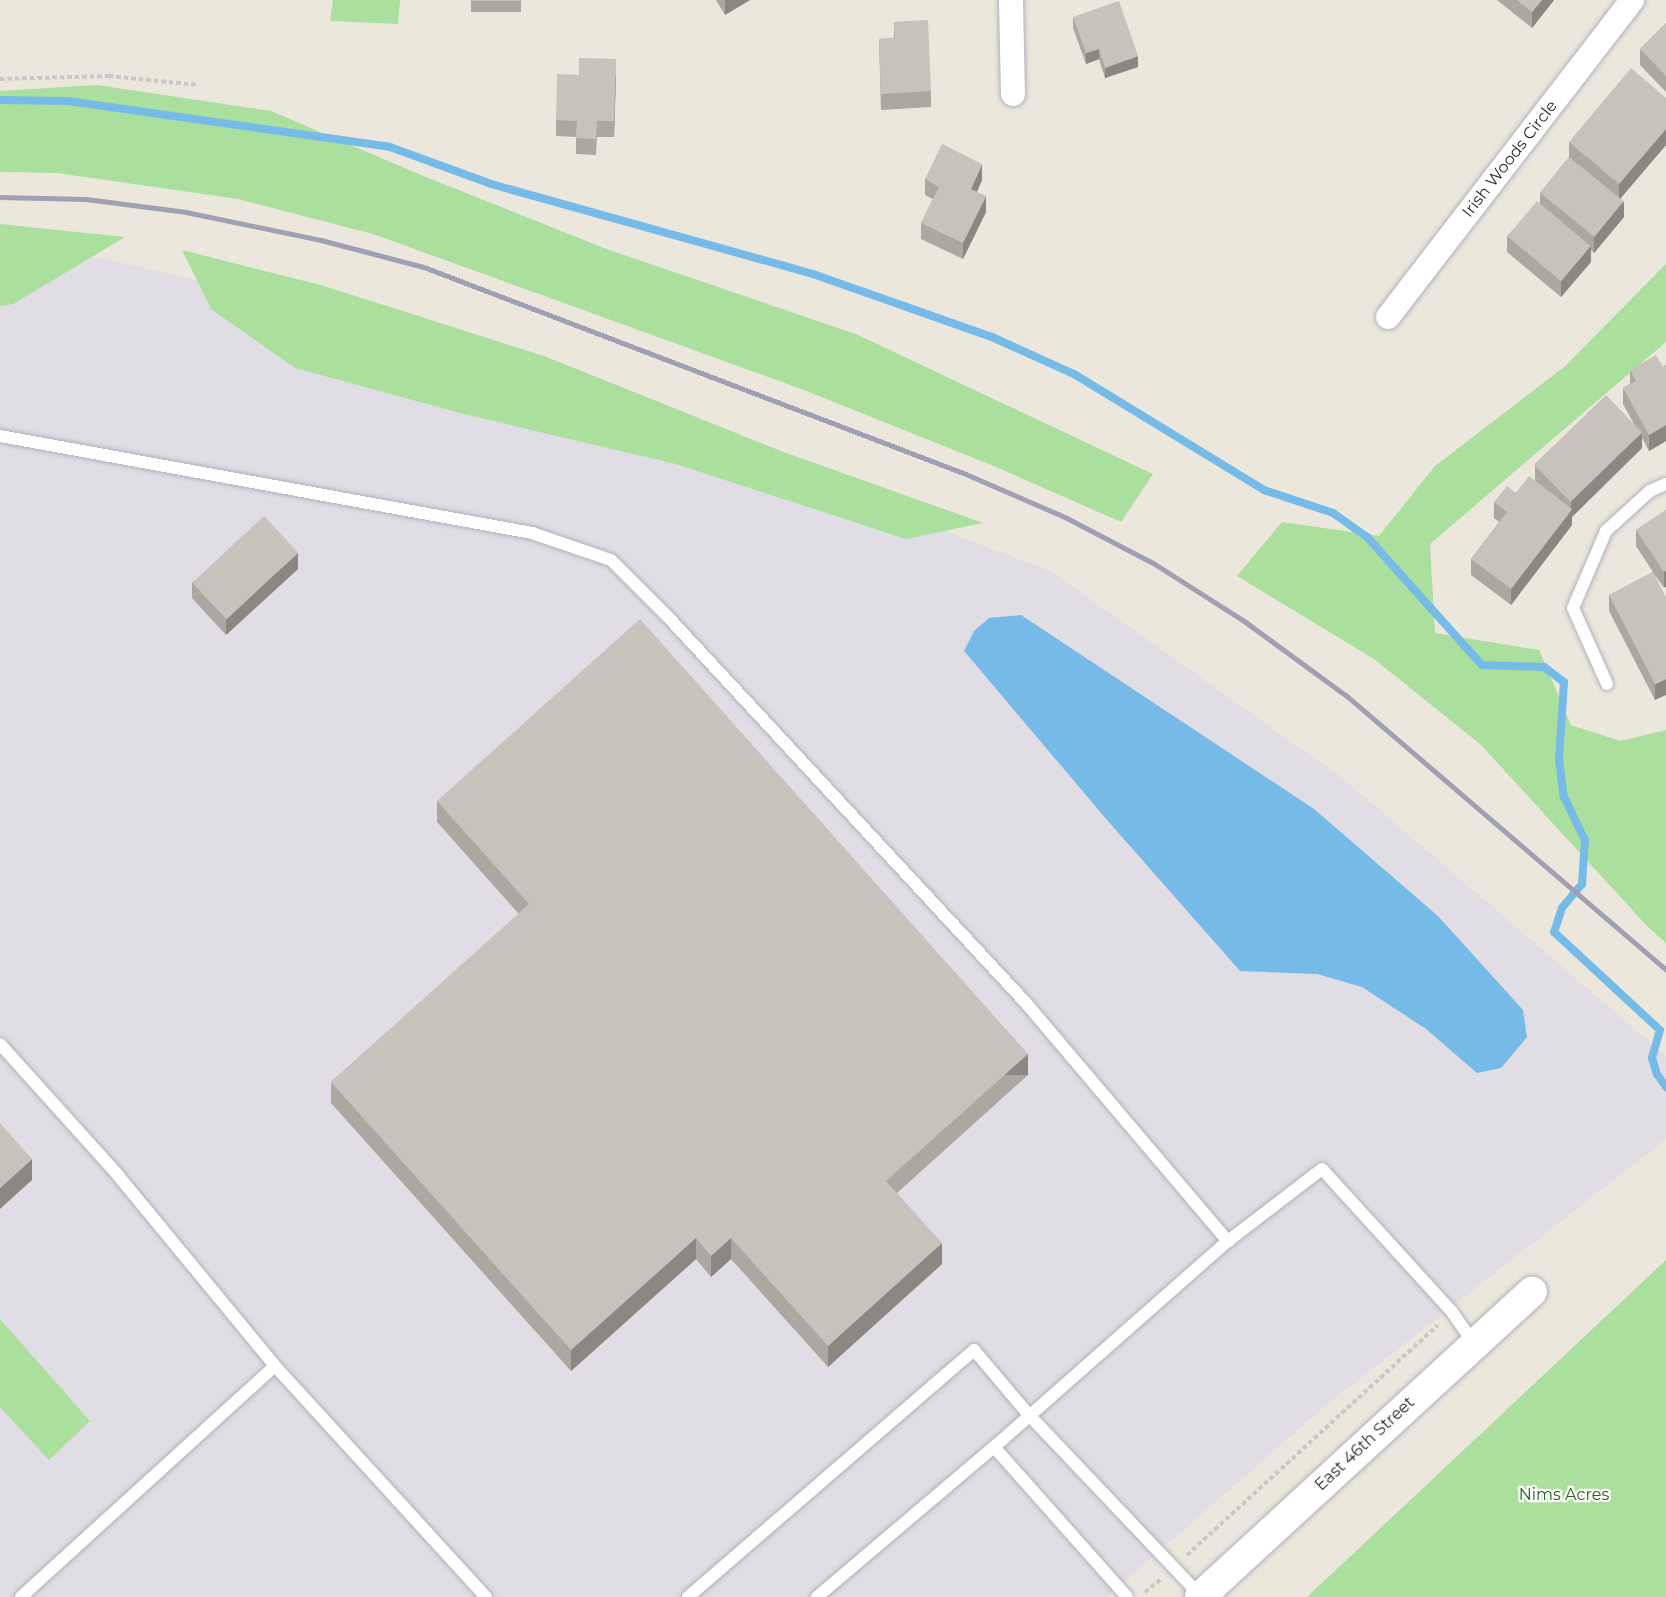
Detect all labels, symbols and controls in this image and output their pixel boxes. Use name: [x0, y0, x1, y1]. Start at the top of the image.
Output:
street label: Irish Woods Circle: [1458, 97, 1562, 221]
street label: East 46th Street: [1311, 1393, 1419, 1495]
park label: Nims Acres: [1519, 1485, 1609, 1505]

